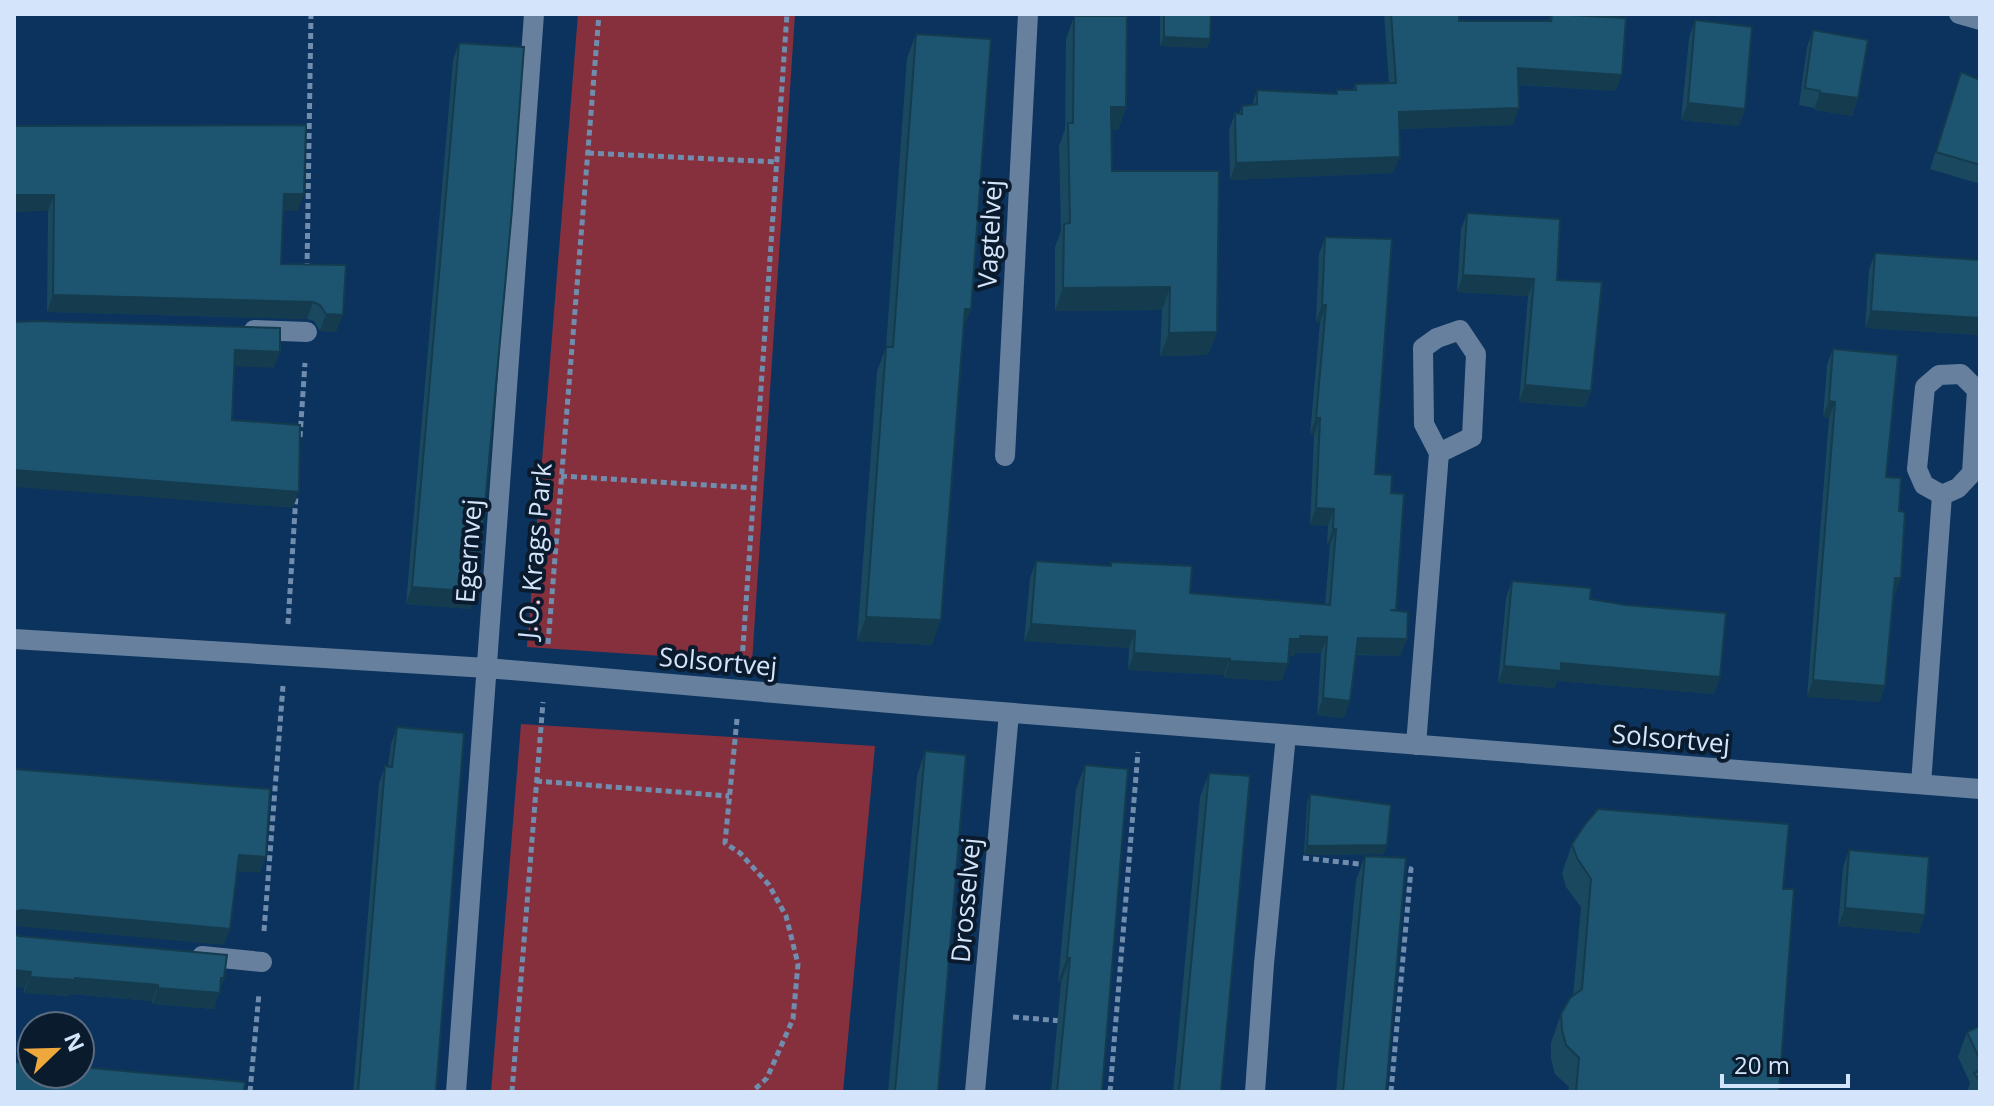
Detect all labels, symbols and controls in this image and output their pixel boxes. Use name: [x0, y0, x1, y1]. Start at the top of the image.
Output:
street label: Vagtelvej: [968, 179, 1010, 289]
street label: J.O. Krags Park: [508, 461, 560, 643]
street label: Egernvej: [446, 498, 490, 604]
street label: Solsortvej: [657, 638, 779, 684]
street label: Solsortvej: [1610, 715, 1732, 761]
street label: Drosselvej: [942, 836, 988, 964]
north arrow: [16, 1010, 96, 1090]
text: N: [58, 1028, 93, 1056]
scale bar: [1722, 1038, 1848, 1088]
text: 20 m: [1734, 1048, 1790, 1081]

